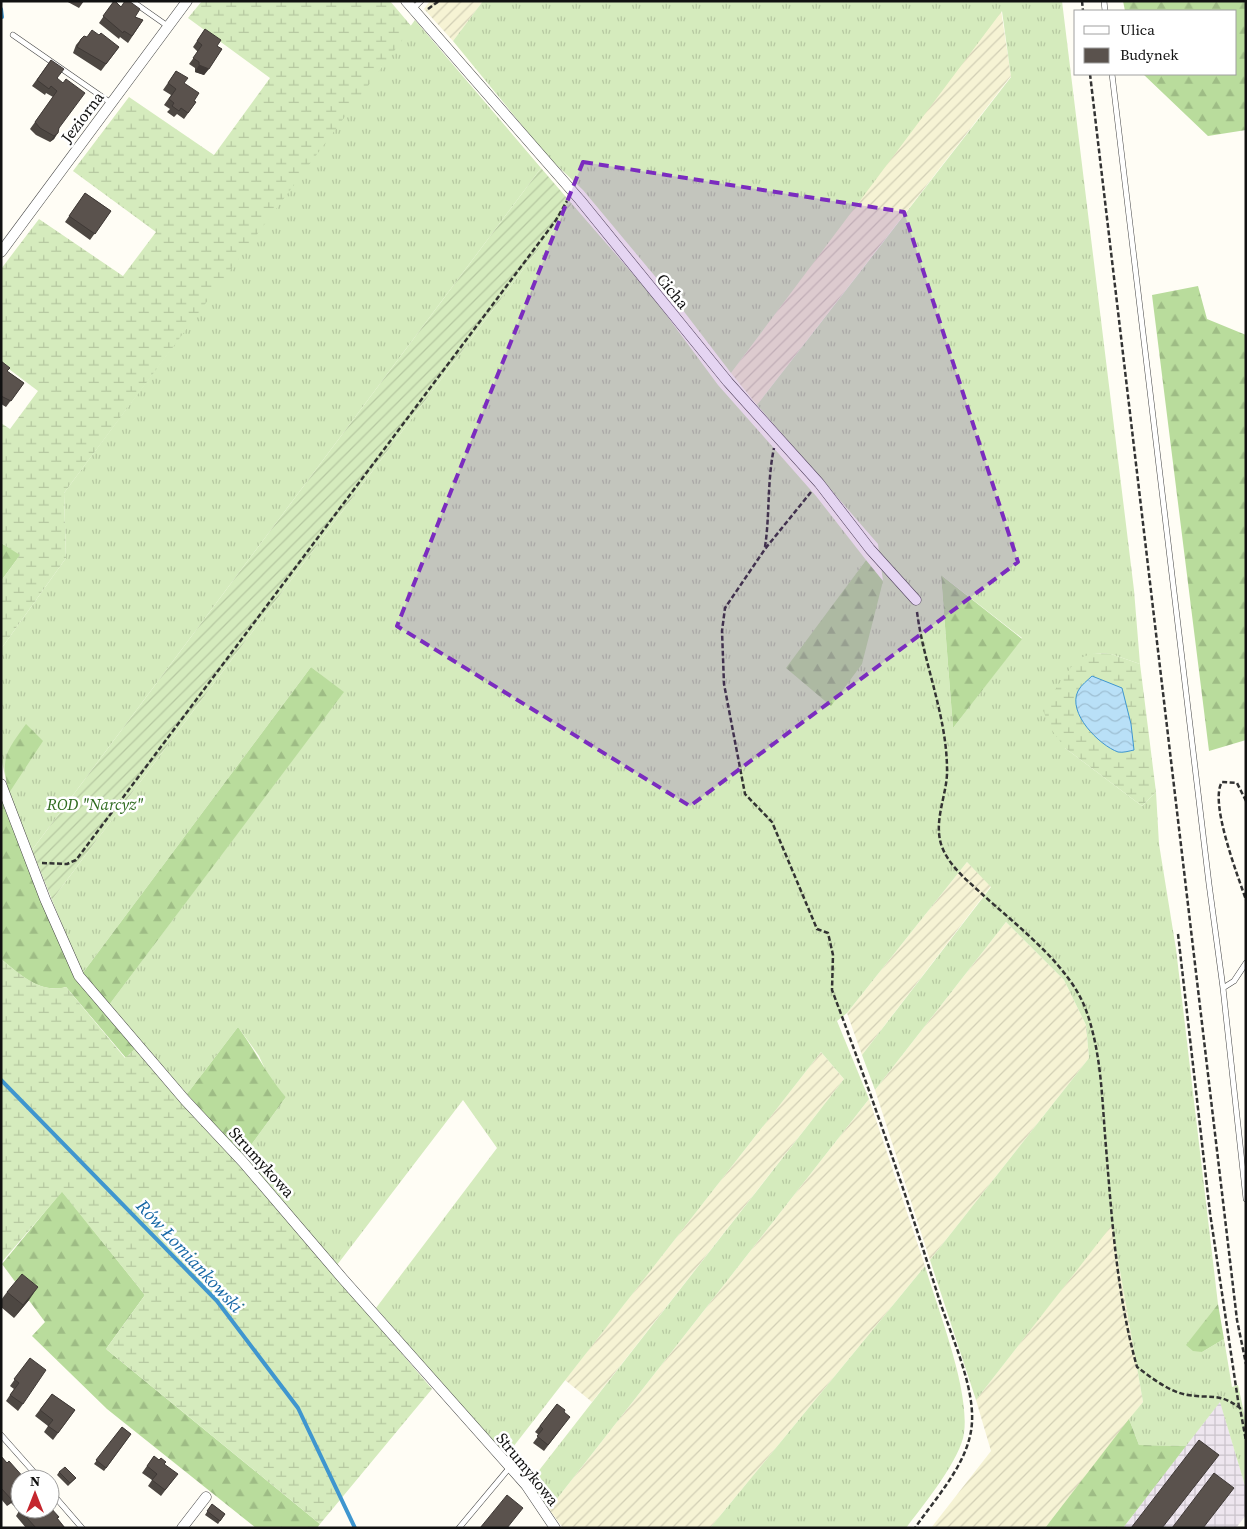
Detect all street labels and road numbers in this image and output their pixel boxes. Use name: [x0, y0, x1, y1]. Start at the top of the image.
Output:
street label: Jeziorna: [55, 86, 109, 148]
street label: Cicha: [652, 268, 695, 314]
street label: Strumykowa: [224, 1122, 300, 1203]
street label: Strumykowa: [492, 1428, 565, 1511]

